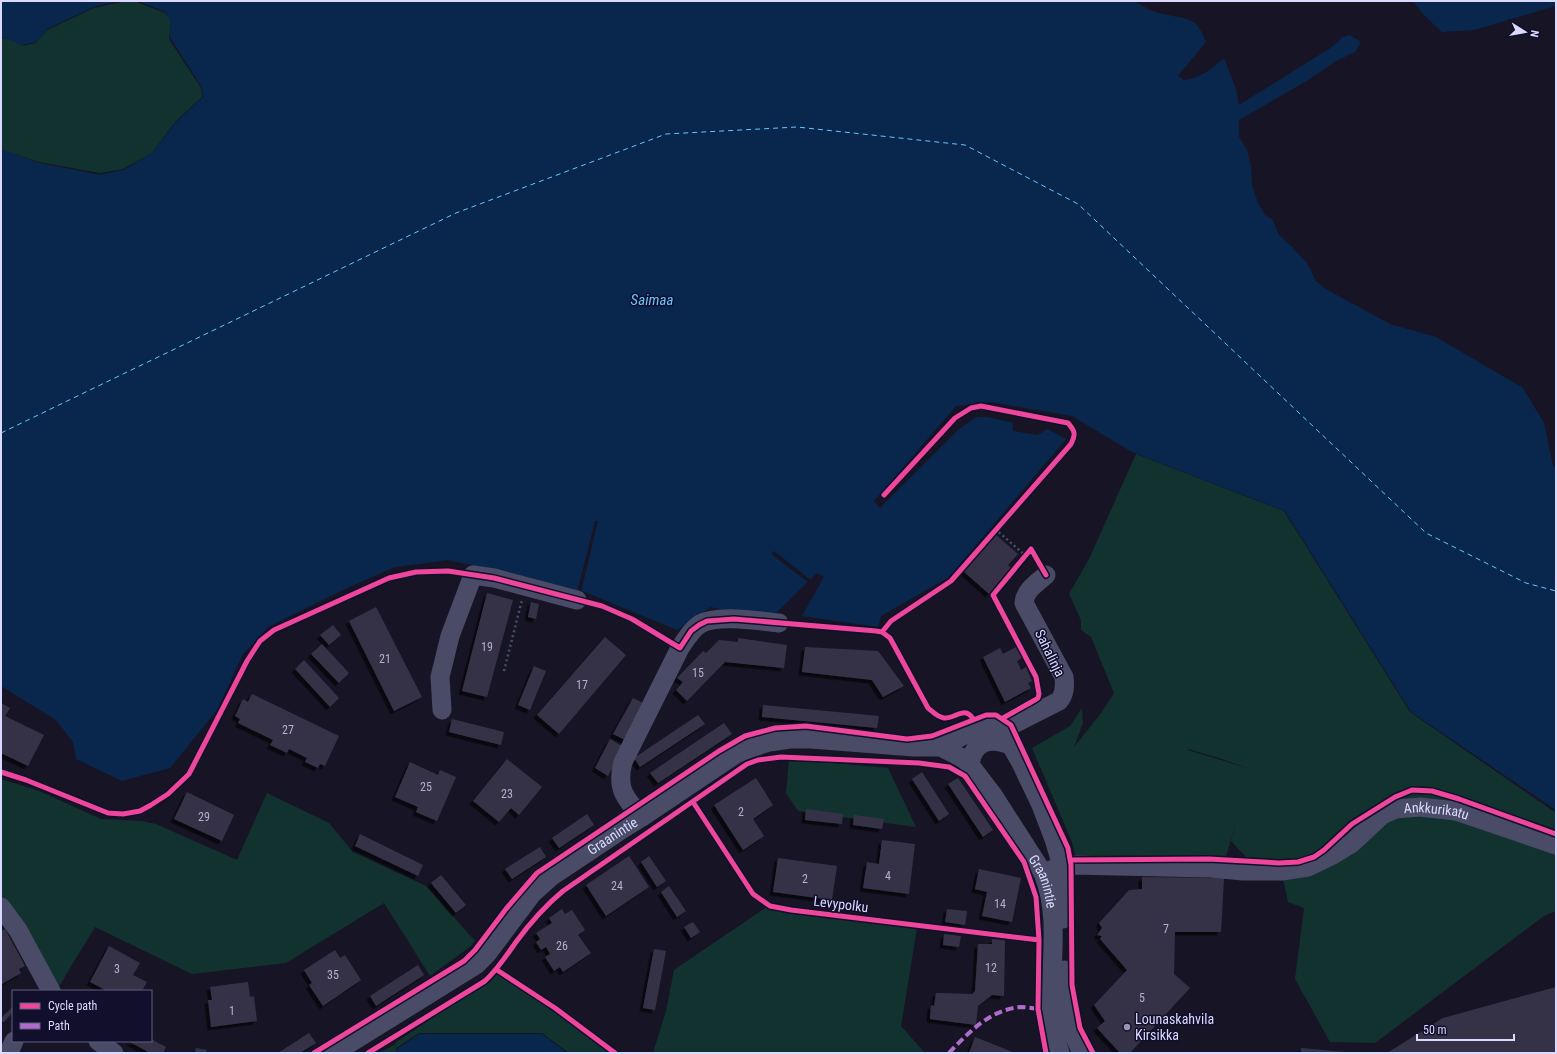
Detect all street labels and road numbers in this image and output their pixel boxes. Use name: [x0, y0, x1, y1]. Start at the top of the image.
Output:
street label: Sahalinja: [1032, 627, 1068, 679]
street label: Ankkurikatu: [1403, 799, 1471, 823]
street label: Graanintie: [584, 814, 641, 858]
street label: Graanintie: [1025, 852, 1060, 910]
street label: Levypolku: [813, 893, 869, 915]

